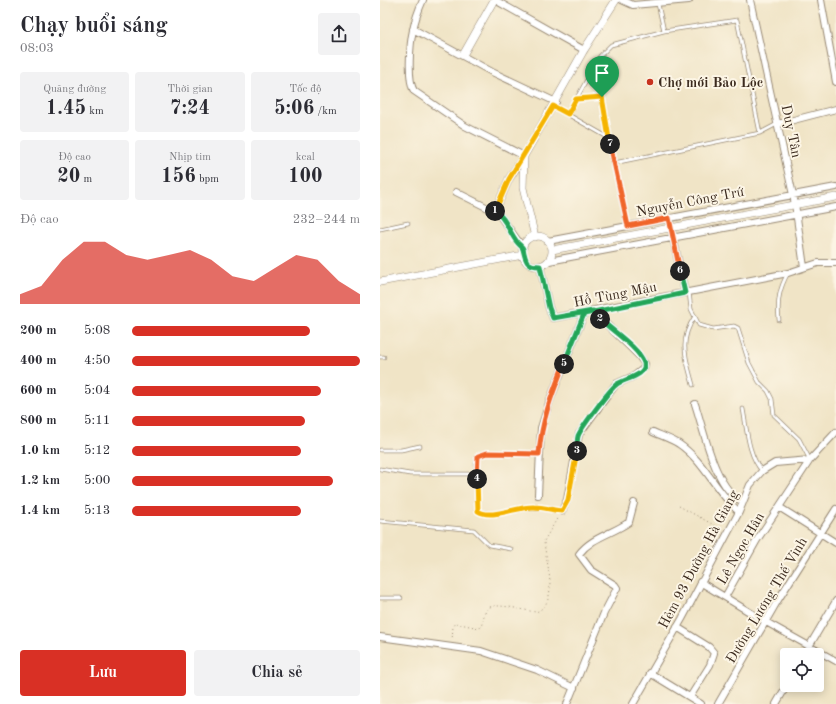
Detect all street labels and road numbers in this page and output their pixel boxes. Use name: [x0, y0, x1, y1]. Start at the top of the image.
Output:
street label: Duy Tân: [779, 103, 804, 159]
street label: Nguyễn Công Trứ: [635, 184, 746, 219]
street label: Hồ Tùng Mậu: [572, 278, 659, 310]
street label: Hẻm 93 Đường Hà Giang: [656, 488, 742, 631]
street label: Lê Ngọc Hân: [715, 510, 767, 587]
street label: Đường Lương Thế Vinh: [723, 534, 810, 666]

